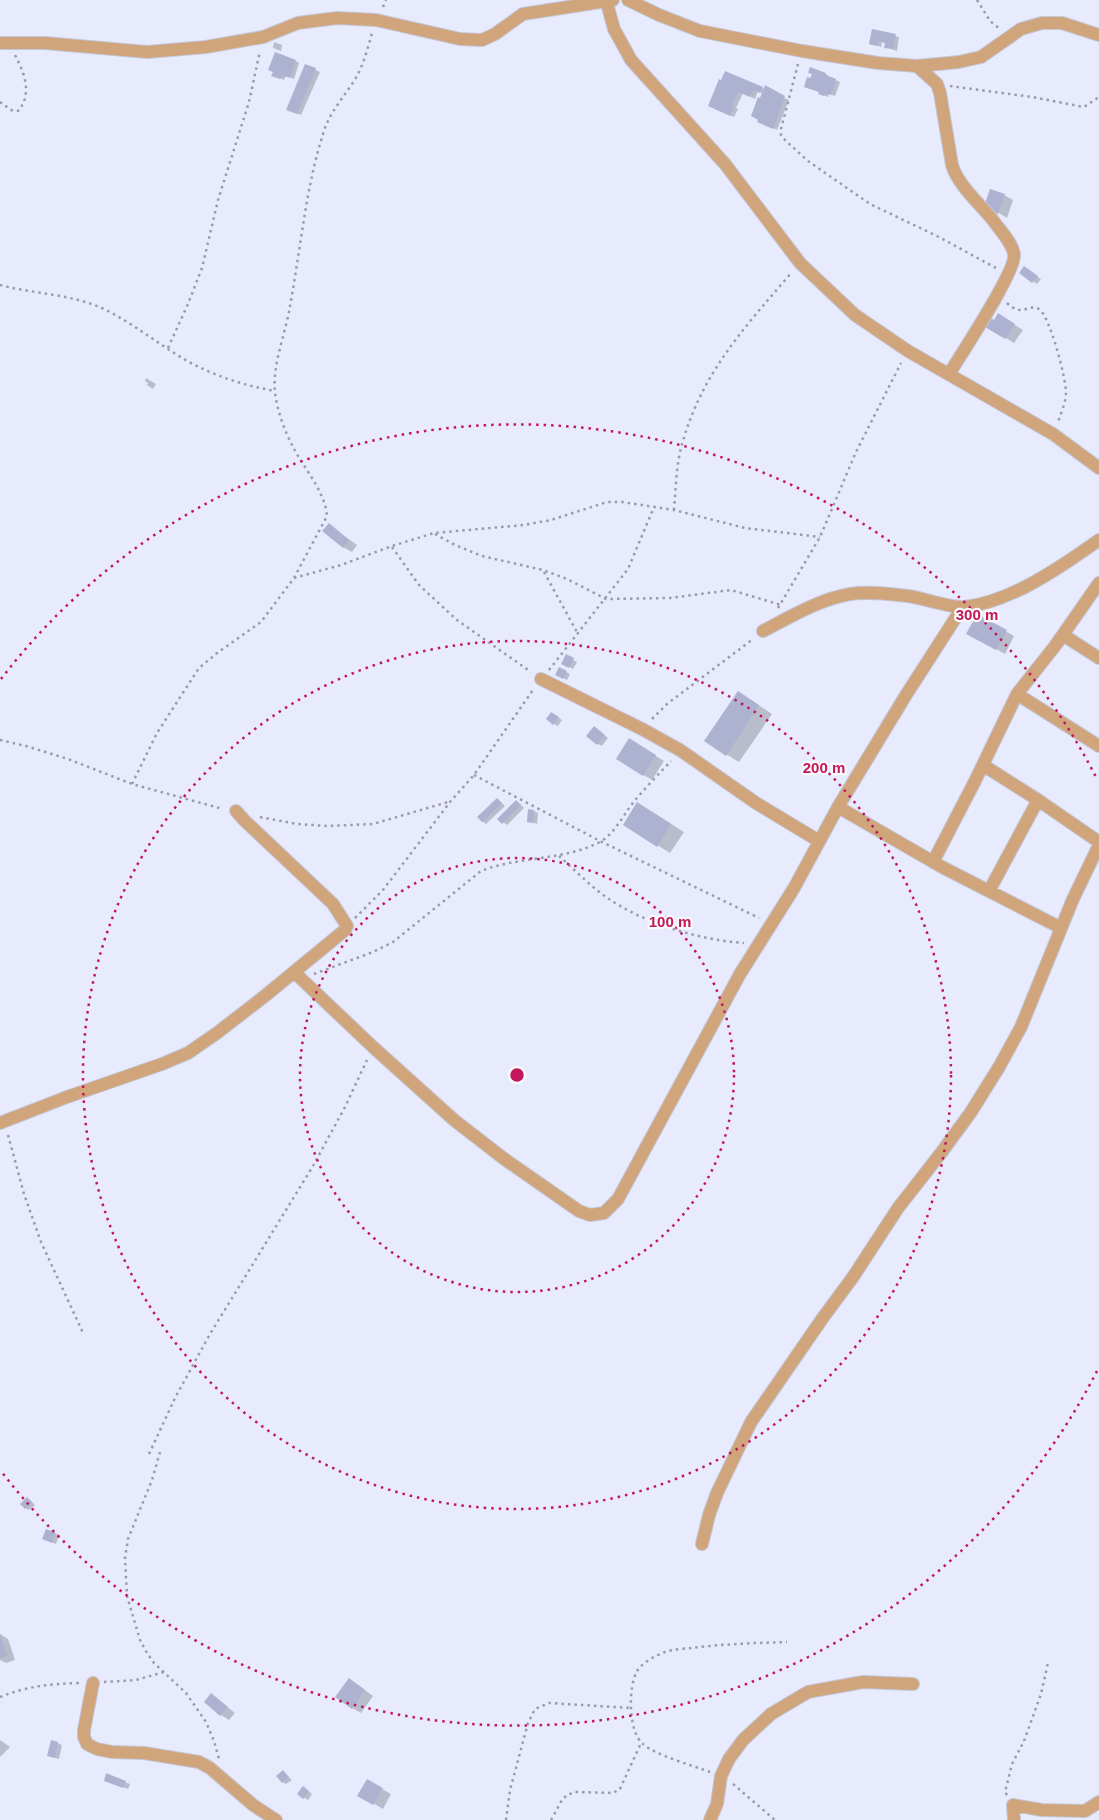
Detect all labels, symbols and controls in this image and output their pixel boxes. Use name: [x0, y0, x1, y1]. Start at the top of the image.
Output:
text: 300 m: [956, 606, 998, 623]
text: 200 m: [803, 759, 845, 776]
text: 100 m: [649, 913, 691, 930]
centre of rings: [508, 1066, 526, 1084]

